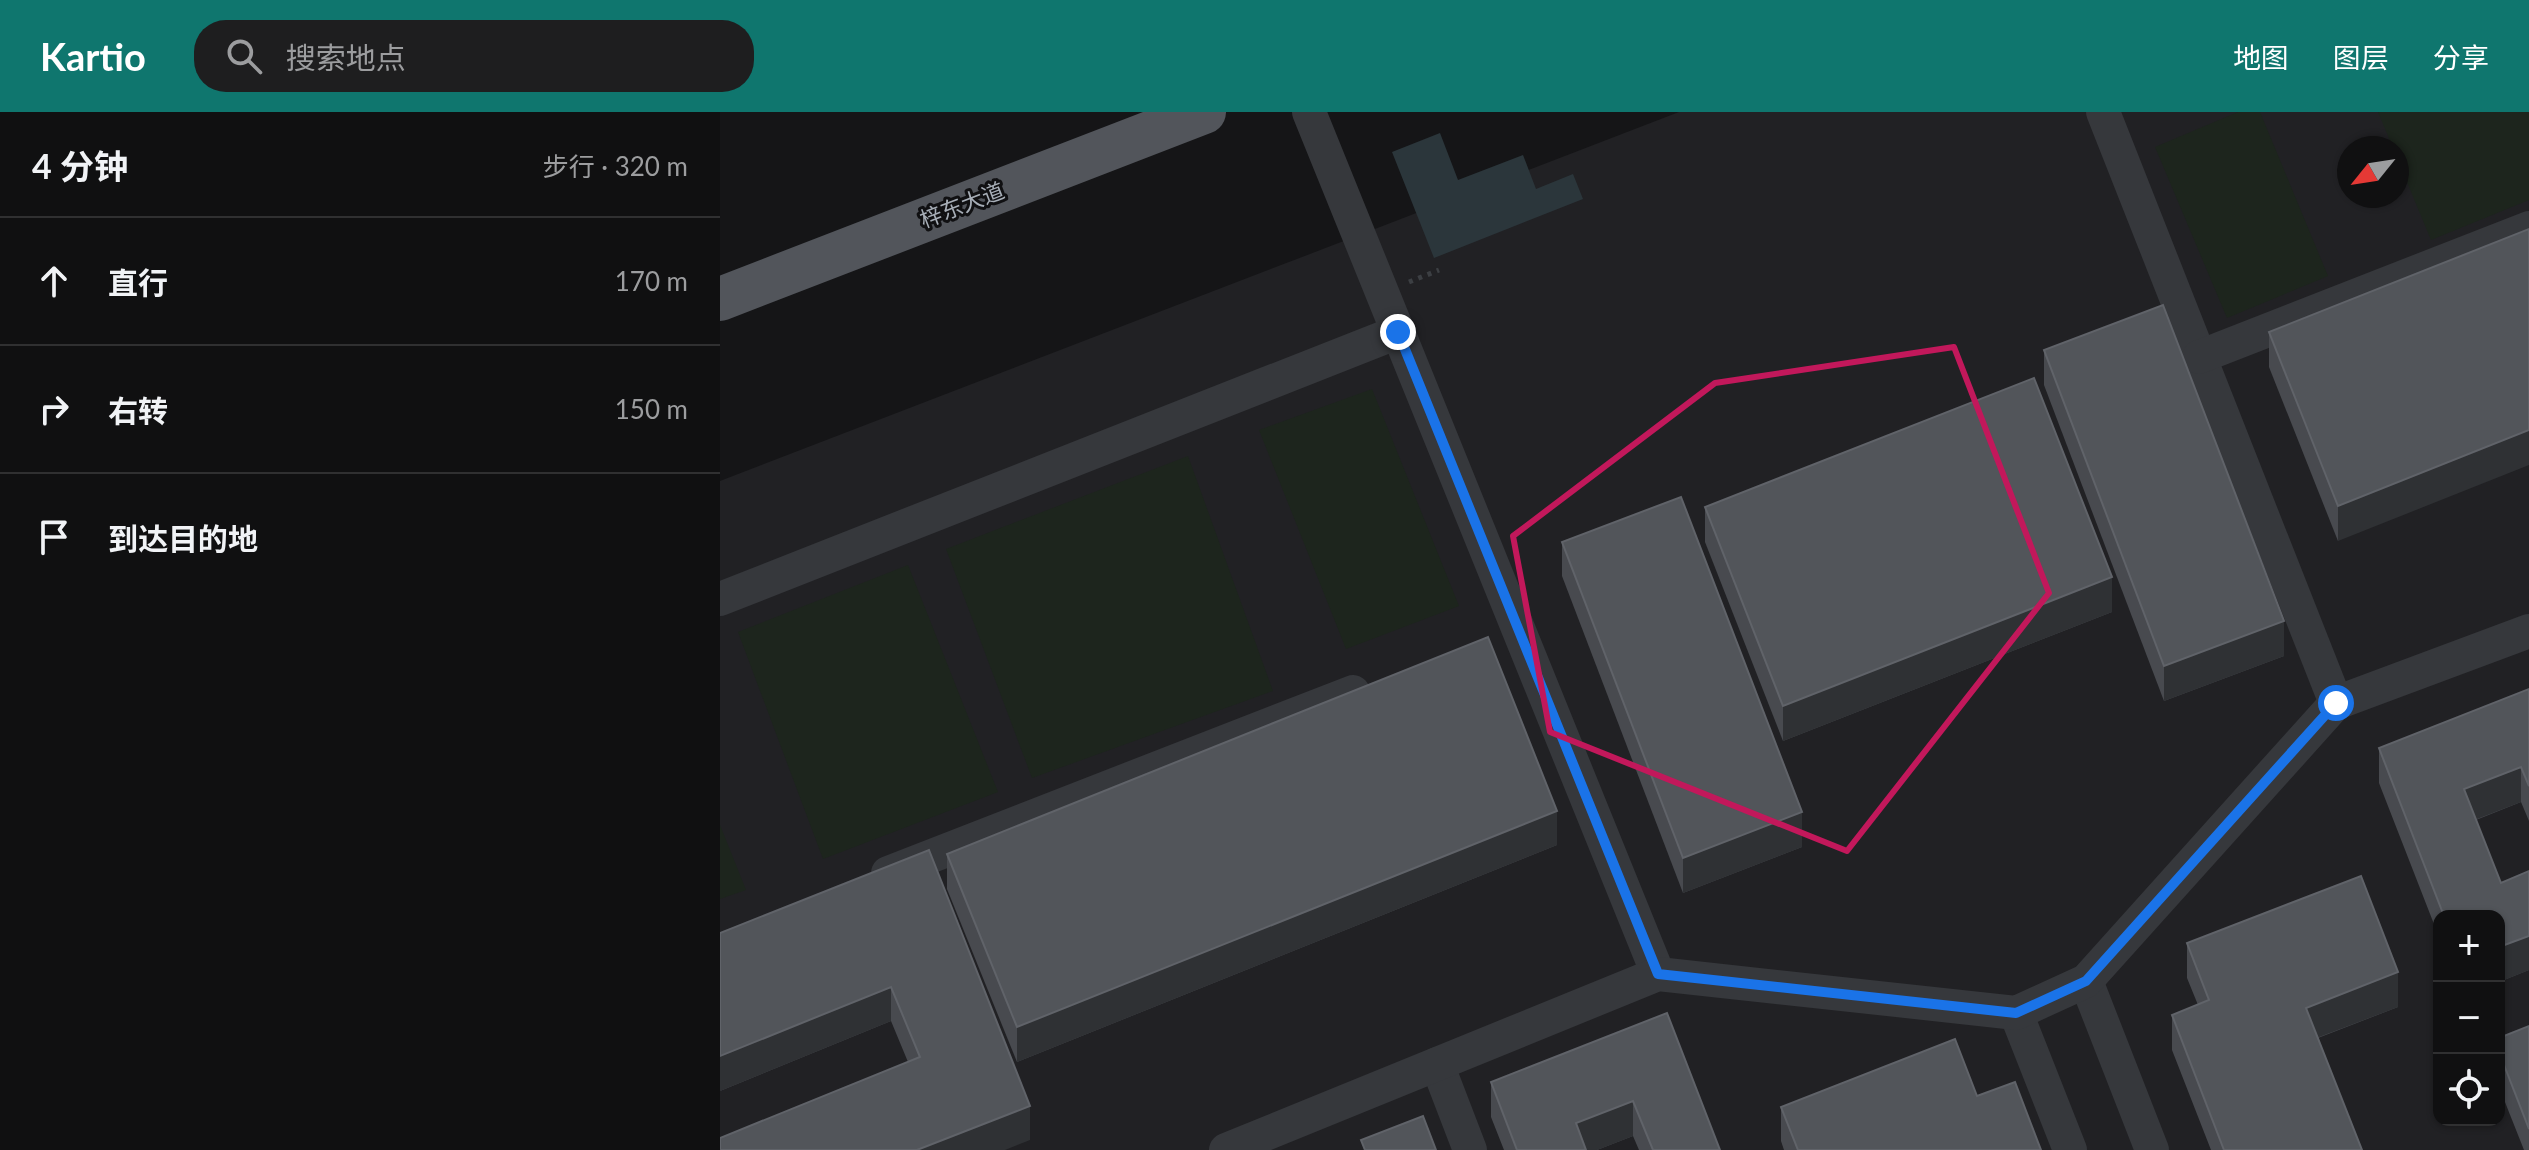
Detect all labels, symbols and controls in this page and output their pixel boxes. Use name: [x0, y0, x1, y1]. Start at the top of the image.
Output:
search box: [194, 20, 754, 92]
text: Kartio: [40, 33, 146, 79]
icon: search: [222, 34, 266, 78]
text: 搜索地点: [286, 39, 406, 75]
text: 地图: [2233, 40, 2289, 74]
text: 图层: [2333, 40, 2389, 74]
text: 分享: [2433, 40, 2489, 74]
north arrow: [2337, 136, 2409, 208]
text: 4 分钟: [32, 145, 128, 186]
text: 步行 · 320 m: [543, 150, 688, 182]
street label: 梓东大道: [916, 176, 1008, 233]
icon: ahead: [32, 259, 76, 303]
text: 直行: [108, 264, 168, 300]
text: 170 m: [615, 265, 688, 297]
route end: [1380, 314, 1416, 350]
icon: right: [32, 387, 76, 431]
text: 右转: [108, 392, 168, 428]
text: 150 m: [615, 393, 688, 425]
icon: arrive: [32, 515, 76, 559]
text: 到达目的地: [108, 520, 258, 556]
route start: [2318, 685, 2354, 721]
map controls: [2433, 910, 2505, 1126]
button: +: [2433, 910, 2505, 982]
button: −: [2433, 982, 2505, 1054]
button: locate: [2433, 1054, 2505, 1126]

